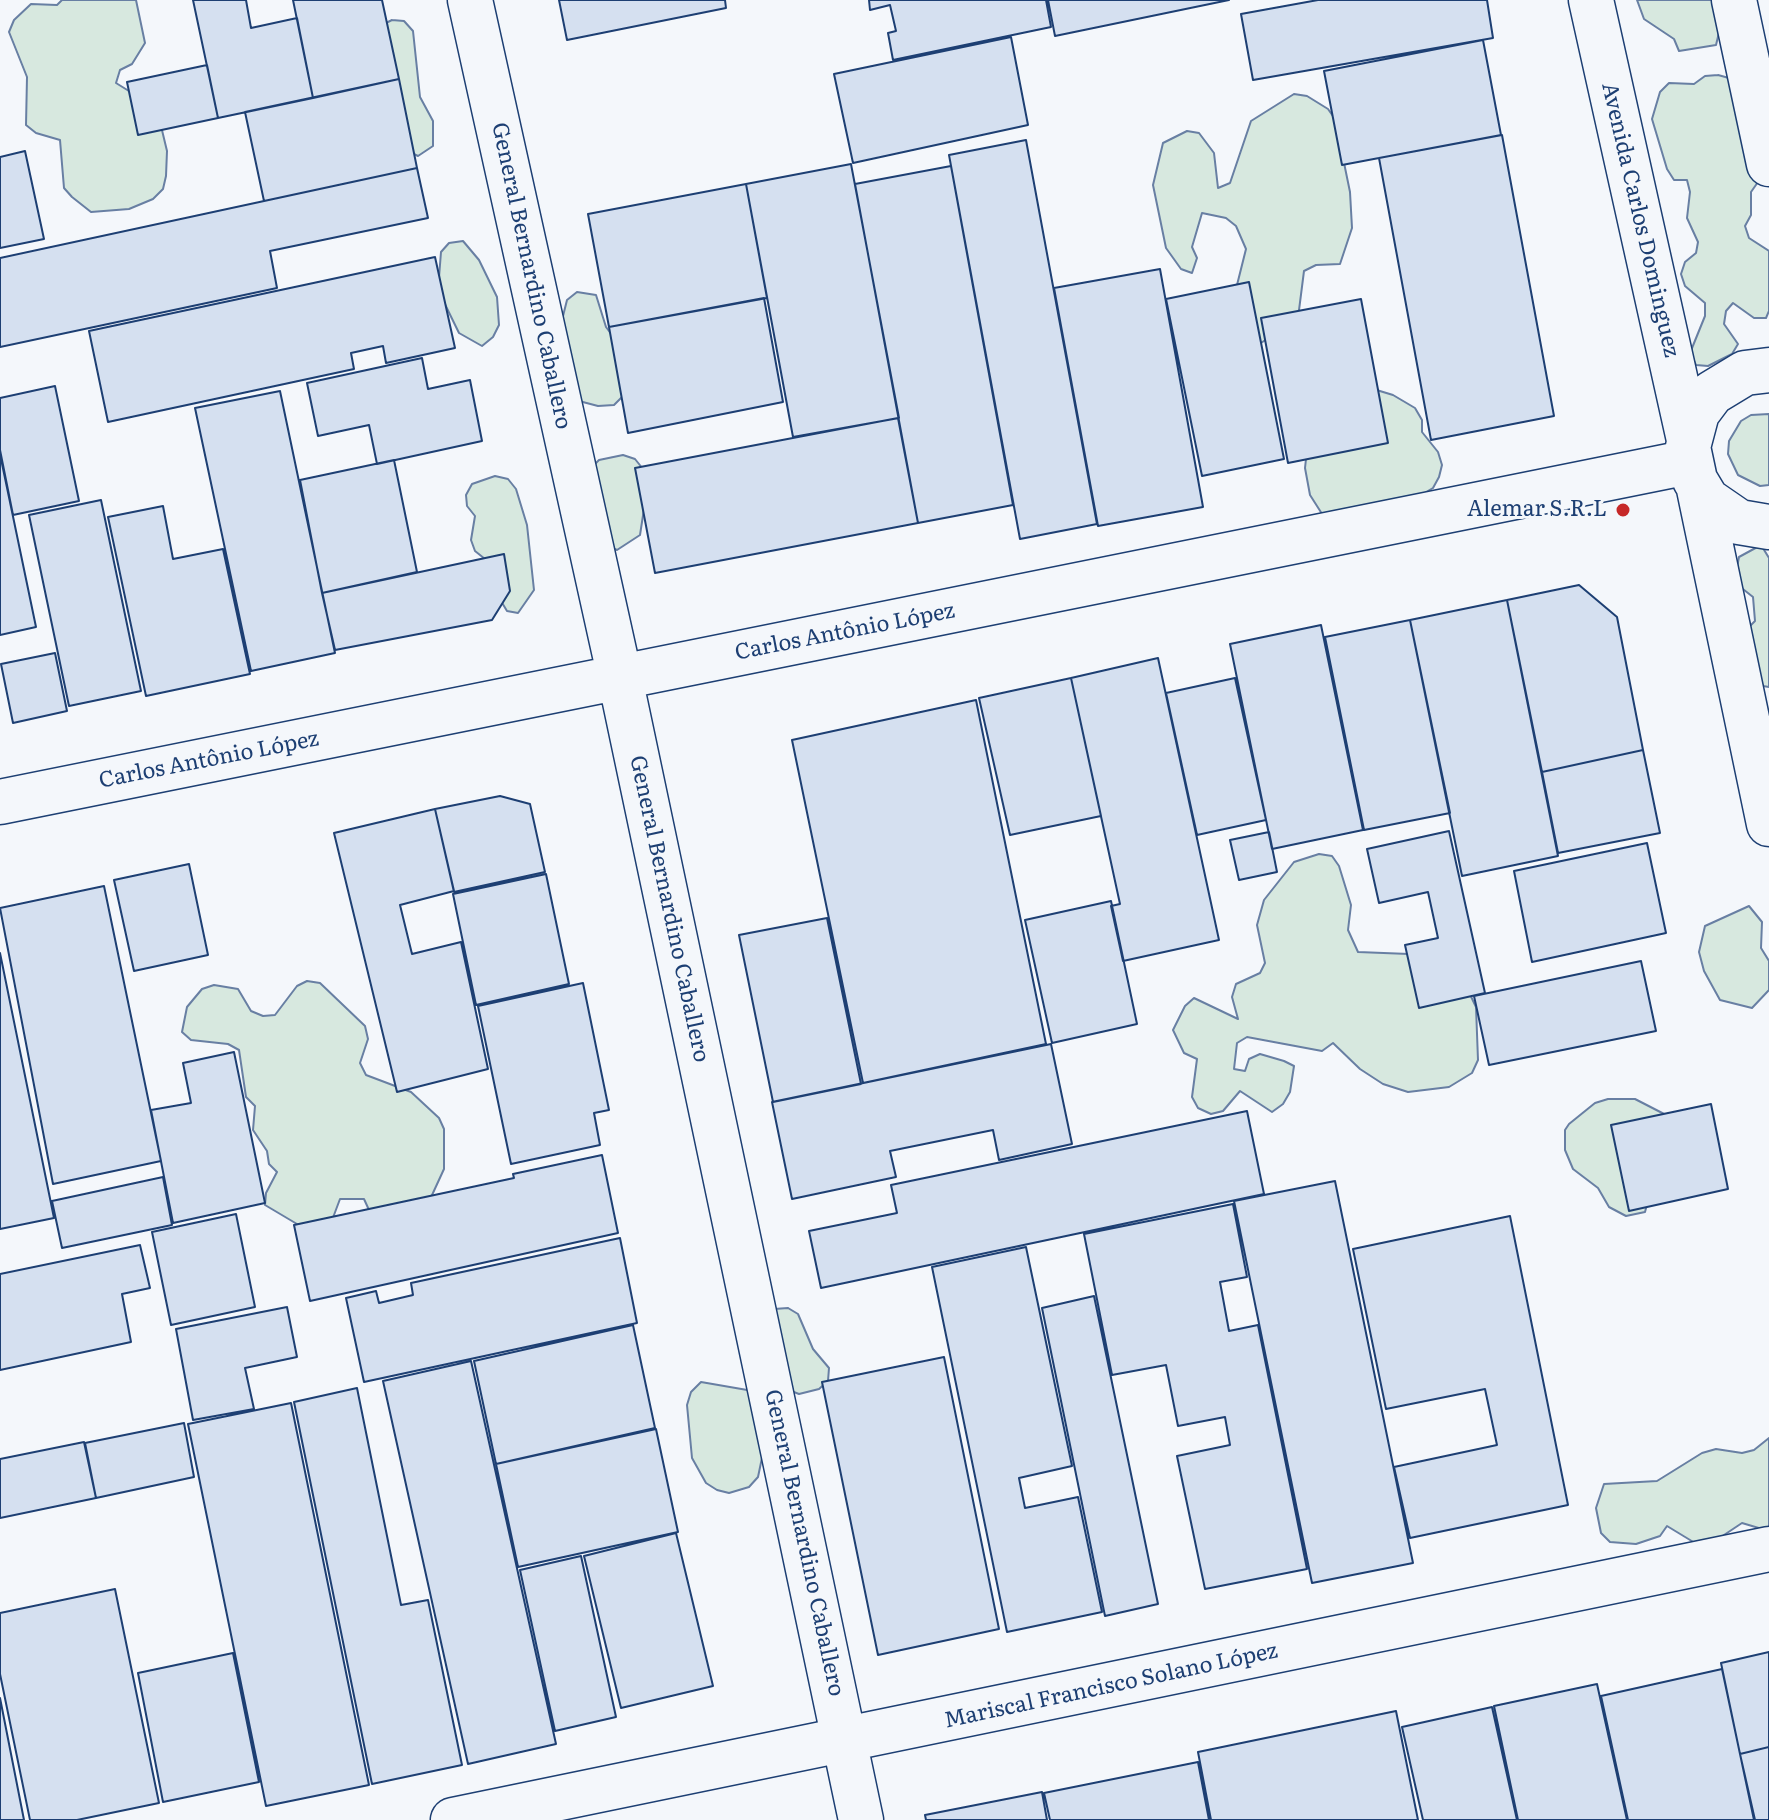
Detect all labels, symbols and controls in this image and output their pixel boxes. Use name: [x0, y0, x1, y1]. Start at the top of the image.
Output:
street label: Avenida Carlos Dominguez: [1596, 80, 1684, 360]
street label: General Bernardino Caballero: [486, 120, 576, 432]
place label: Alemar S.R.L: [1467, 497, 1607, 523]
marker: Alemar S.R.L: [1614, 501, 1632, 519]
street label: Carlos Antônio López: [733, 598, 957, 666]
street label: Carlos Antônio López: [97, 726, 321, 794]
street label: General Bernardino Caballero: [624, 753, 714, 1065]
street label: General Bernardino Caballero: [759, 1387, 849, 1699]
street label: Mariscal Francisco Solano López: [942, 1638, 1280, 1734]

